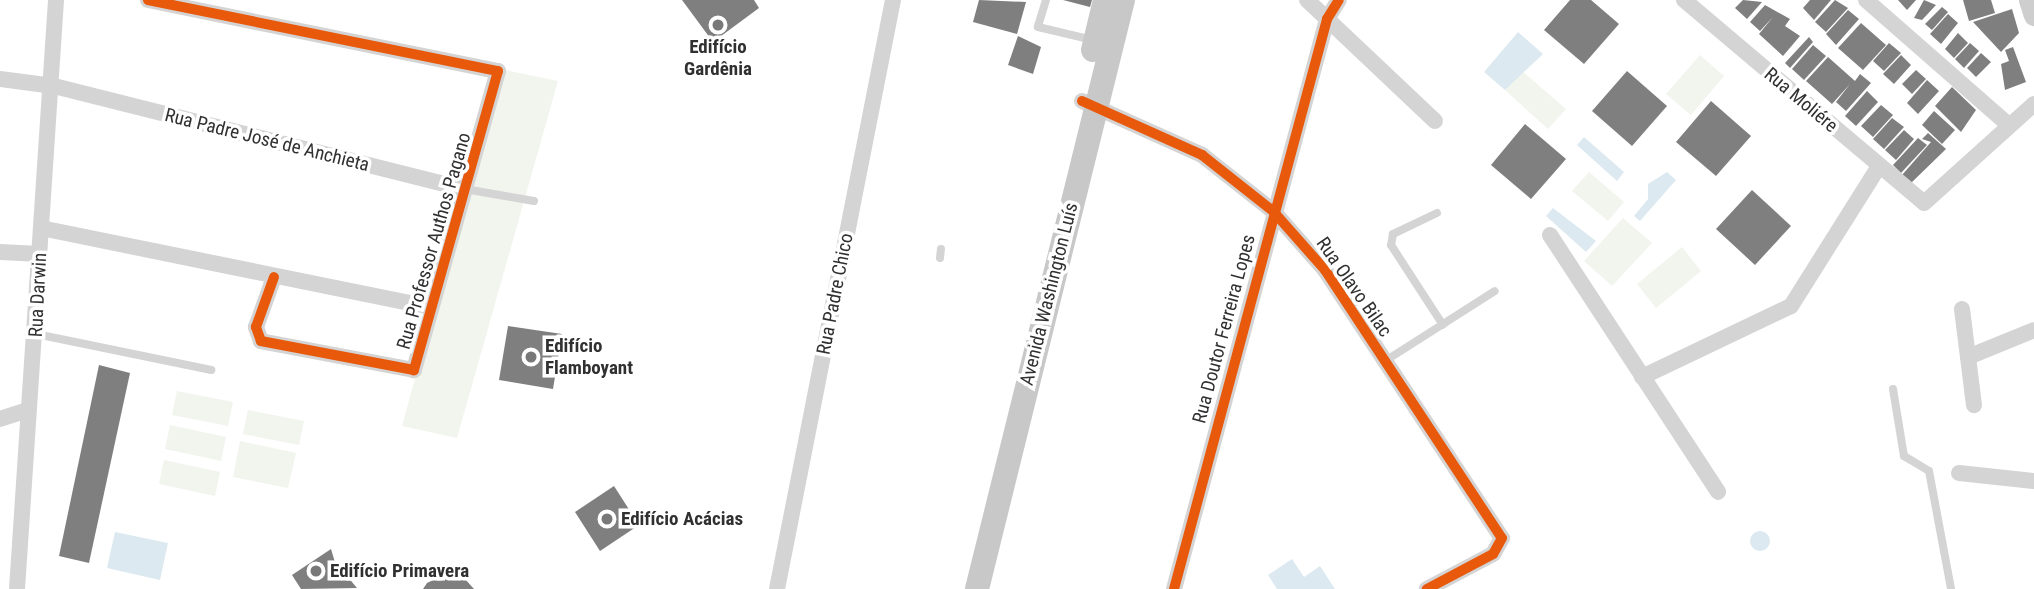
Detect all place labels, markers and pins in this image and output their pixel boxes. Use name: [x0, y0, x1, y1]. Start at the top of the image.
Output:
marker: Edifício Gardênia: [710, 17, 726, 33]
place label: Edifício Gardênia: [684, 36, 752, 80]
place label: Edifício Flamboyant: [545, 335, 633, 379]
marker: Edifício Flamboyant: [523, 349, 539, 365]
place label: Edifício Acácias: [621, 508, 743, 530]
marker: Edifício Acácias: [599, 511, 615, 527]
place label: Edifício Primavera: [330, 560, 469, 582]
marker: Edifício Primavera: [308, 563, 324, 579]

